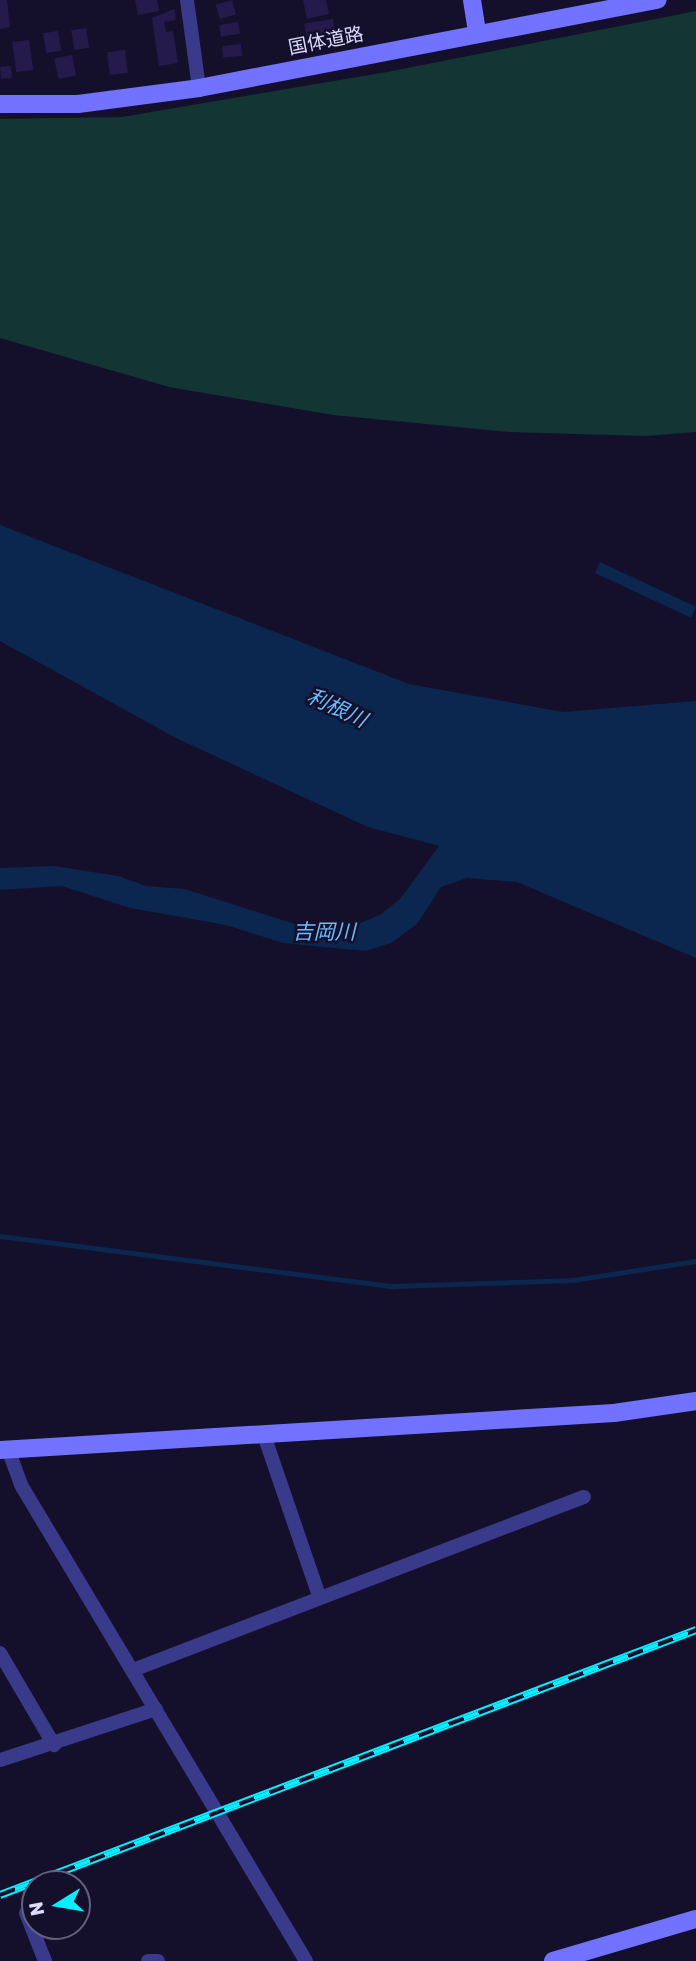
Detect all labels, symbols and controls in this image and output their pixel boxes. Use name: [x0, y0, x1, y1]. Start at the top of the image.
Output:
street label: 国体道路: [287, 23, 365, 59]
water label: 利根川: [303, 683, 371, 733]
water label: 吉岡川: [293, 919, 355, 945]
north arrow: [21, 1870, 91, 1940]
text: N: [24, 1900, 49, 1918]

